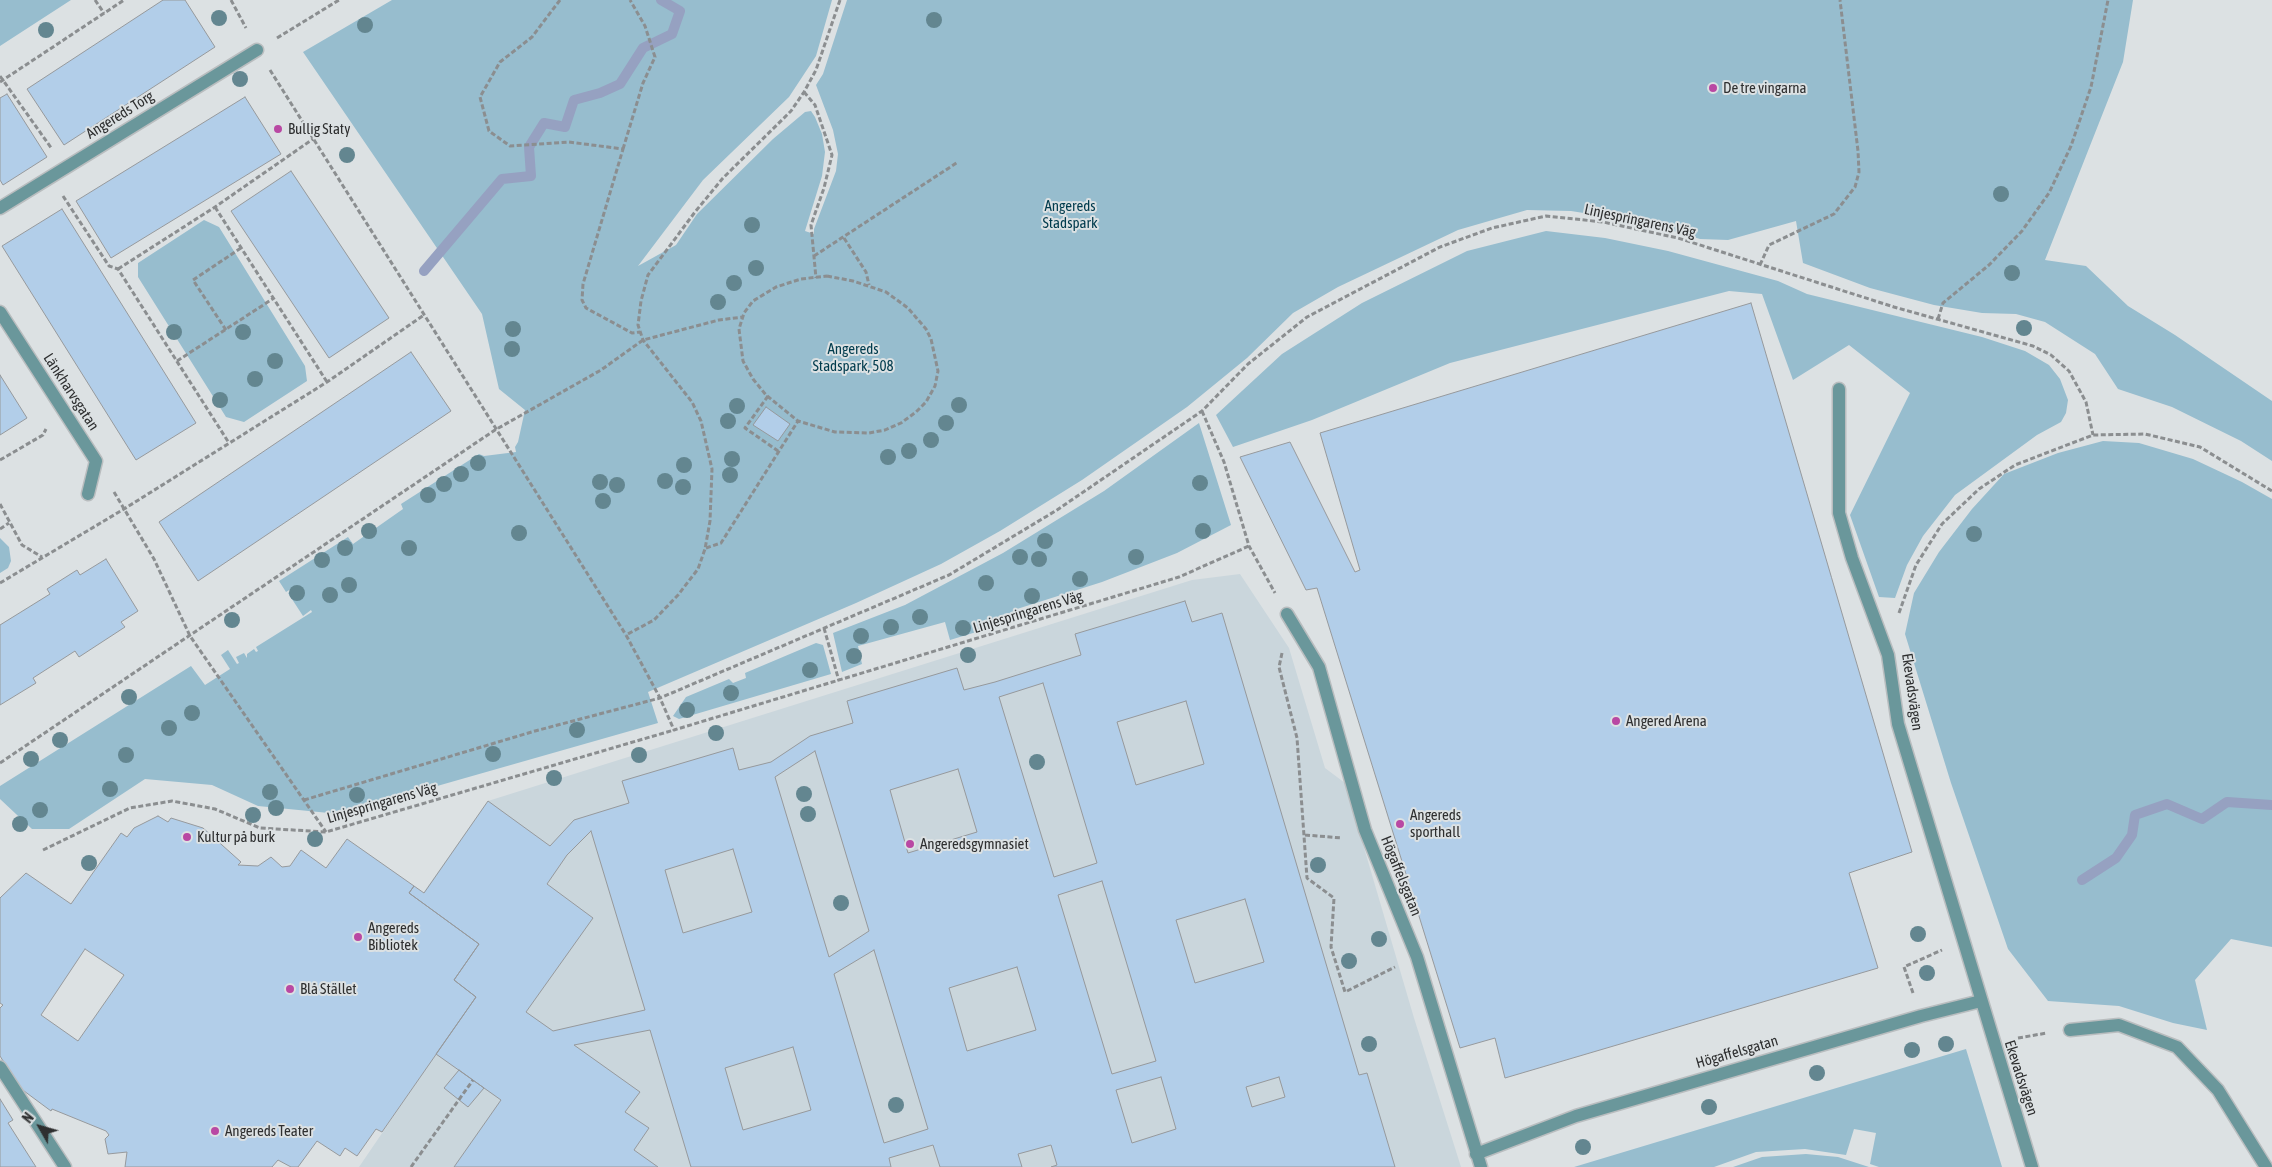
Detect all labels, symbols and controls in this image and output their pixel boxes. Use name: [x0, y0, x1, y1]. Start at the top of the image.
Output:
place label: De tre vingarna: [1723, 79, 1807, 97]
marker: De tre vingarna: [1707, 82, 1719, 94]
street label: Angereds Torg: [83, 87, 157, 143]
place label: Bullig Staty: [288, 120, 350, 138]
marker: Bullig Staty: [272, 123, 284, 135]
park label: Angereds Stadspark: [1042, 197, 1098, 232]
street label: Linjespringarens Väg: [1583, 200, 1697, 242]
park label: Angereds Stadspark, 508: [813, 340, 893, 375]
street label: Länkharvsgatan: [39, 350, 103, 434]
street label: Linjespringarens Väg: [971, 587, 1085, 637]
street label: Ekevadsvägen: [1898, 652, 1926, 732]
place label: Angered Arena: [1626, 712, 1707, 730]
marker: Angered Arena: [1610, 715, 1622, 727]
street label: Linjespringarens Väg: [325, 779, 439, 827]
place label: Angereds sporthall: [1410, 806, 1461, 841]
marker: Angereds sporthall: [1394, 818, 1406, 830]
place label: Kultur på burk: [197, 828, 275, 846]
marker: Kultur på burk: [181, 831, 193, 843]
street label: Högaffelsgatan: [1377, 833, 1425, 919]
place label: Angeredsgymnasiet: [920, 835, 1029, 853]
marker: Angeredsgymnasiet: [904, 838, 916, 850]
place label: Angereds Bibliotek: [368, 919, 419, 954]
marker: Angereds Bibliotek: [352, 931, 364, 943]
place label: Blå Stället: [300, 980, 357, 998]
marker: Blå Stället: [284, 983, 296, 995]
street label: Högaffelsgatan: [1694, 1032, 1780, 1072]
street label: Ekevadsvägen: [2000, 1038, 2042, 1118]
north arrow: [15, 1102, 65, 1152]
text: N: [19, 1110, 37, 1126]
place label: Angereds Teater: [225, 1122, 313, 1140]
marker: Angereds Teater: [209, 1125, 221, 1137]

